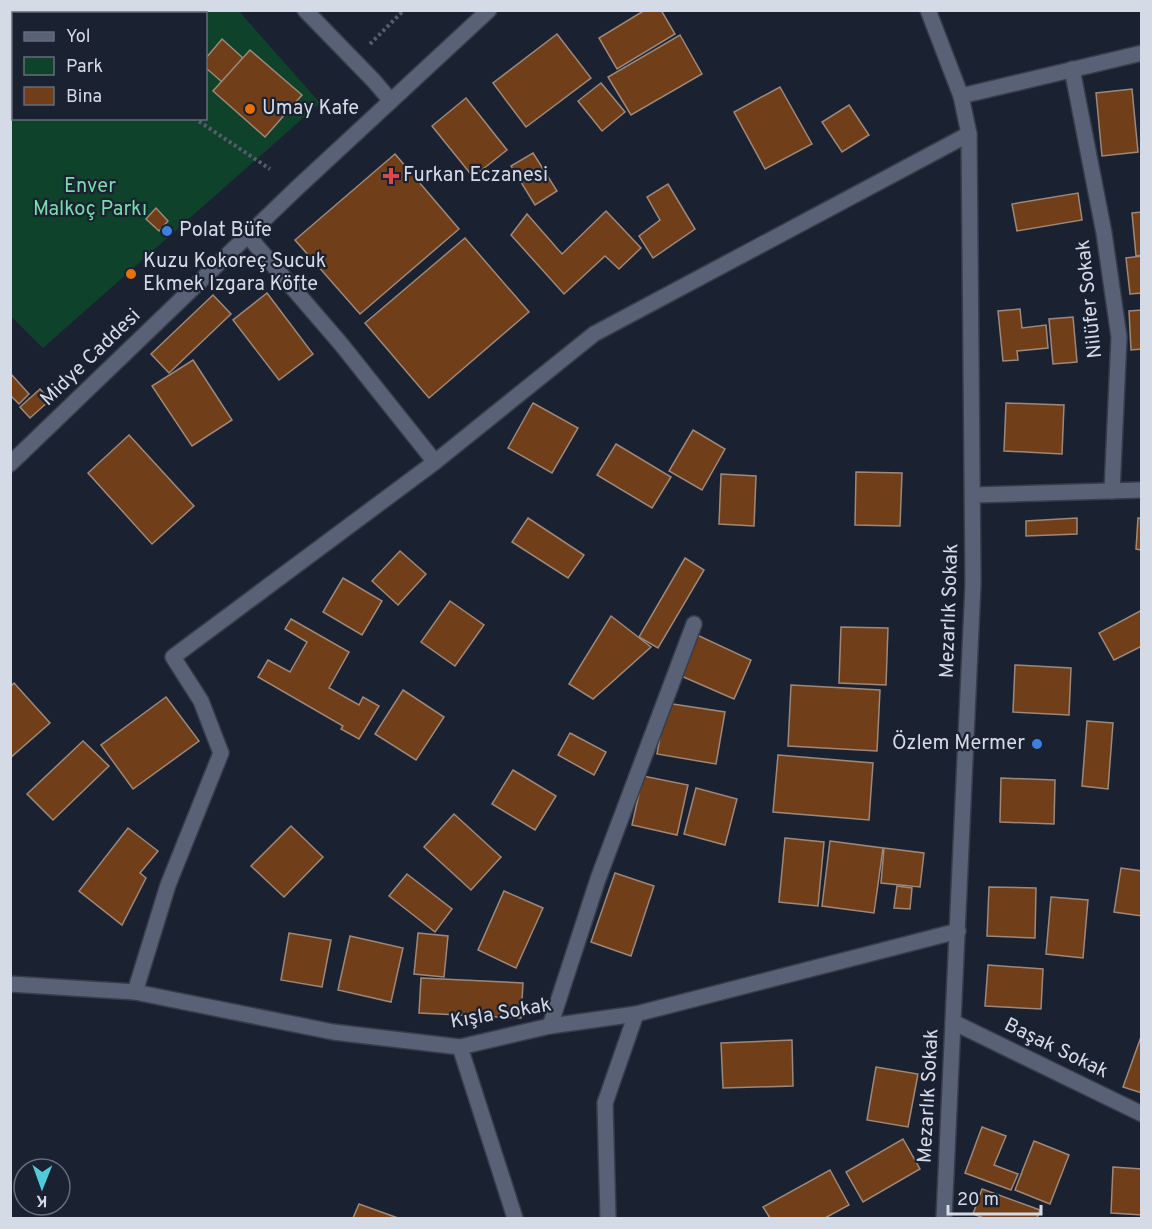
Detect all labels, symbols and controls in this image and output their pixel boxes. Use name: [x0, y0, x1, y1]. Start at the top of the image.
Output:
legend: [12, 12, 207, 120]
text: Yol: [66, 26, 91, 49]
text: Park: [66, 56, 103, 79]
text: Bina: [66, 86, 102, 109]
place label: Umay Kafe: [262, 96, 359, 122]
marker: Umay Kafe: [243, 102, 257, 116]
place label: Furkan Eczanesi: [403, 163, 548, 189]
marker: Furkan Eczanesi: [384, 169, 398, 183]
park label: Enver Malkoç Parkı: [33, 174, 147, 223]
place label: Polat Büfe: [179, 218, 272, 244]
marker: Polat Büfe: [160, 224, 174, 238]
street label: Nilüfer Sokak: [1071, 238, 1109, 360]
place label: Kuzu Kokoreç Sucuk Ekmek Izgara Köfte: [143, 249, 326, 298]
marker: Kuzu Kokoreç Sucuk Ekmek Izgara Köfte: [124, 267, 138, 281]
street label: Midye Caddesi: [35, 304, 147, 412]
street label: Mezarlık Sokak: [935, 543, 965, 679]
place label: Özlem Mermer: [892, 730, 1025, 757]
marker: Özlem Mermer: [1030, 737, 1044, 751]
street label: Kışla Sokak: [448, 992, 554, 1036]
street label: Başak Sokak: [1000, 1013, 1112, 1085]
street label: Mezarlık Sokak: [912, 1028, 946, 1164]
north arrow: [12, 1157, 72, 1217]
scale bar: [948, 1178, 1041, 1216]
text: 20 m: [957, 1189, 999, 1212]
text: K: [36, 1190, 48, 1210]

